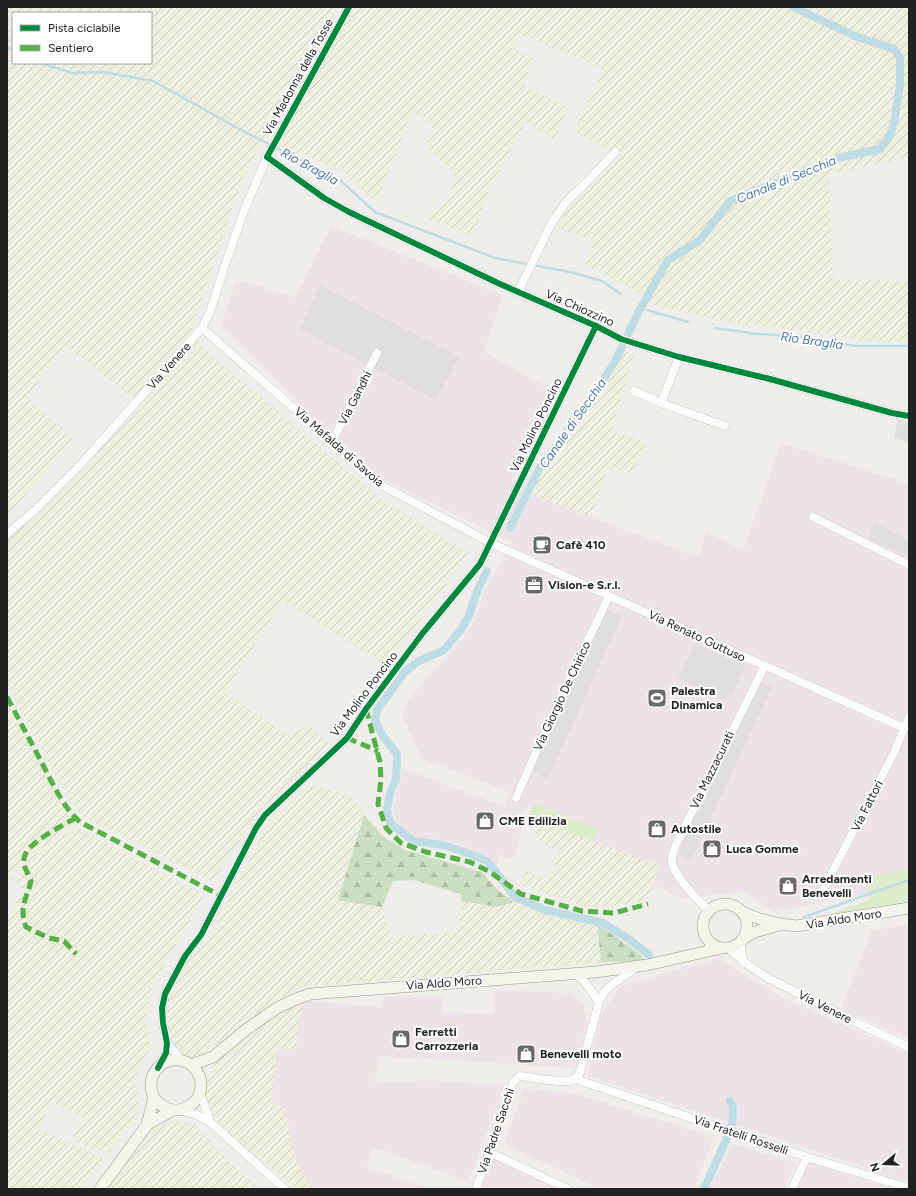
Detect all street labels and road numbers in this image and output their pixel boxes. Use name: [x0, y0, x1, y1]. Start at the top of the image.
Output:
street label: Via Madonna della Tosse: [260, 16, 336, 138]
street label: Via Chiozzino: [544, 287, 616, 329]
street label: Via Venere: [144, 339, 194, 392]
street label: Via Gandhi: [335, 369, 375, 427]
street label: Via Molino Poncino: [507, 376, 565, 474]
street label: Via Mafalda di Savoia: [291, 404, 387, 490]
street label: Via Renato Guttuso: [646, 607, 748, 665]
street label: Via Giorgio De Chirico: [530, 639, 594, 753]
street label: Via Molino Poncino: [327, 649, 401, 739]
street label: Via Mazzacurati: [687, 729, 737, 811]
street label: Via Fattori: [848, 778, 886, 834]
street label: Via Aldo Moro: [805, 906, 883, 932]
street label: Via Aldo Moro: [406, 973, 482, 993]
street label: Via Venere: [796, 987, 855, 1027]
street label: Via Padre Sacchi: [475, 1086, 517, 1176]
street label: Via Fratelli Rosselli: [692, 1112, 790, 1158]

